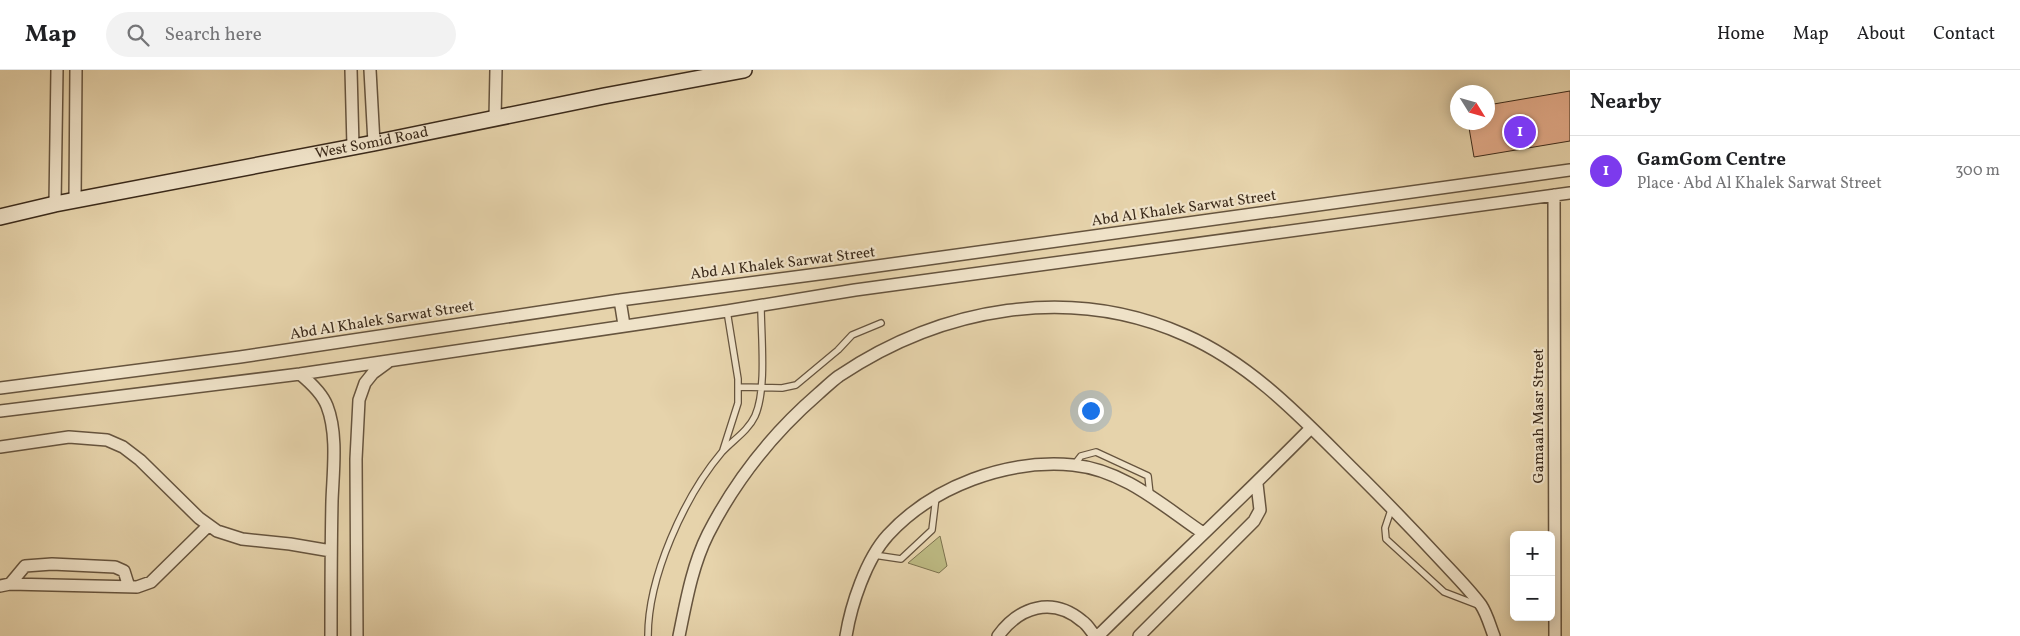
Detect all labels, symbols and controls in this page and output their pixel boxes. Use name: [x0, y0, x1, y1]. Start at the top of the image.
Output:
search box: [106, 12, 456, 57]
text: Map: [25, 18, 76, 52]
icon: search: [124, 21, 152, 49]
text: Search here: [164, 22, 262, 48]
text: Home: [1717, 22, 1765, 47]
text: Map: [1793, 22, 1829, 47]
text: About: [1857, 22, 1905, 47]
text: Contact: [1933, 22, 1995, 47]
north arrow: [1450, 85, 1495, 130]
text: Nearby: [1590, 88, 1661, 117]
pin: 1: [1504, 113, 1536, 151]
street label: West Somid Road: [313, 122, 430, 165]
text: GamGom Centre: [1637, 147, 1786, 173]
text: 1: [1603, 160, 1609, 182]
text: 300 m: [1955, 160, 2000, 182]
text: Place · Abd Al Khalek Sarwat Street: [1637, 173, 1882, 195]
street label: Abd Al Khalek Sarwat Street: [1090, 186, 1278, 232]
street label: Abd Al Khalek Sarwat Street: [689, 242, 877, 286]
street label: Abd Al Khalek Sarwat Street: [288, 296, 476, 346]
street label: Gamaah Masr Street: [1529, 348, 1550, 484]
your location: [1078, 398, 1104, 424]
map controls: [1510, 531, 1555, 621]
button: +: [1510, 531, 1555, 576]
button: −: [1510, 576, 1555, 621]

